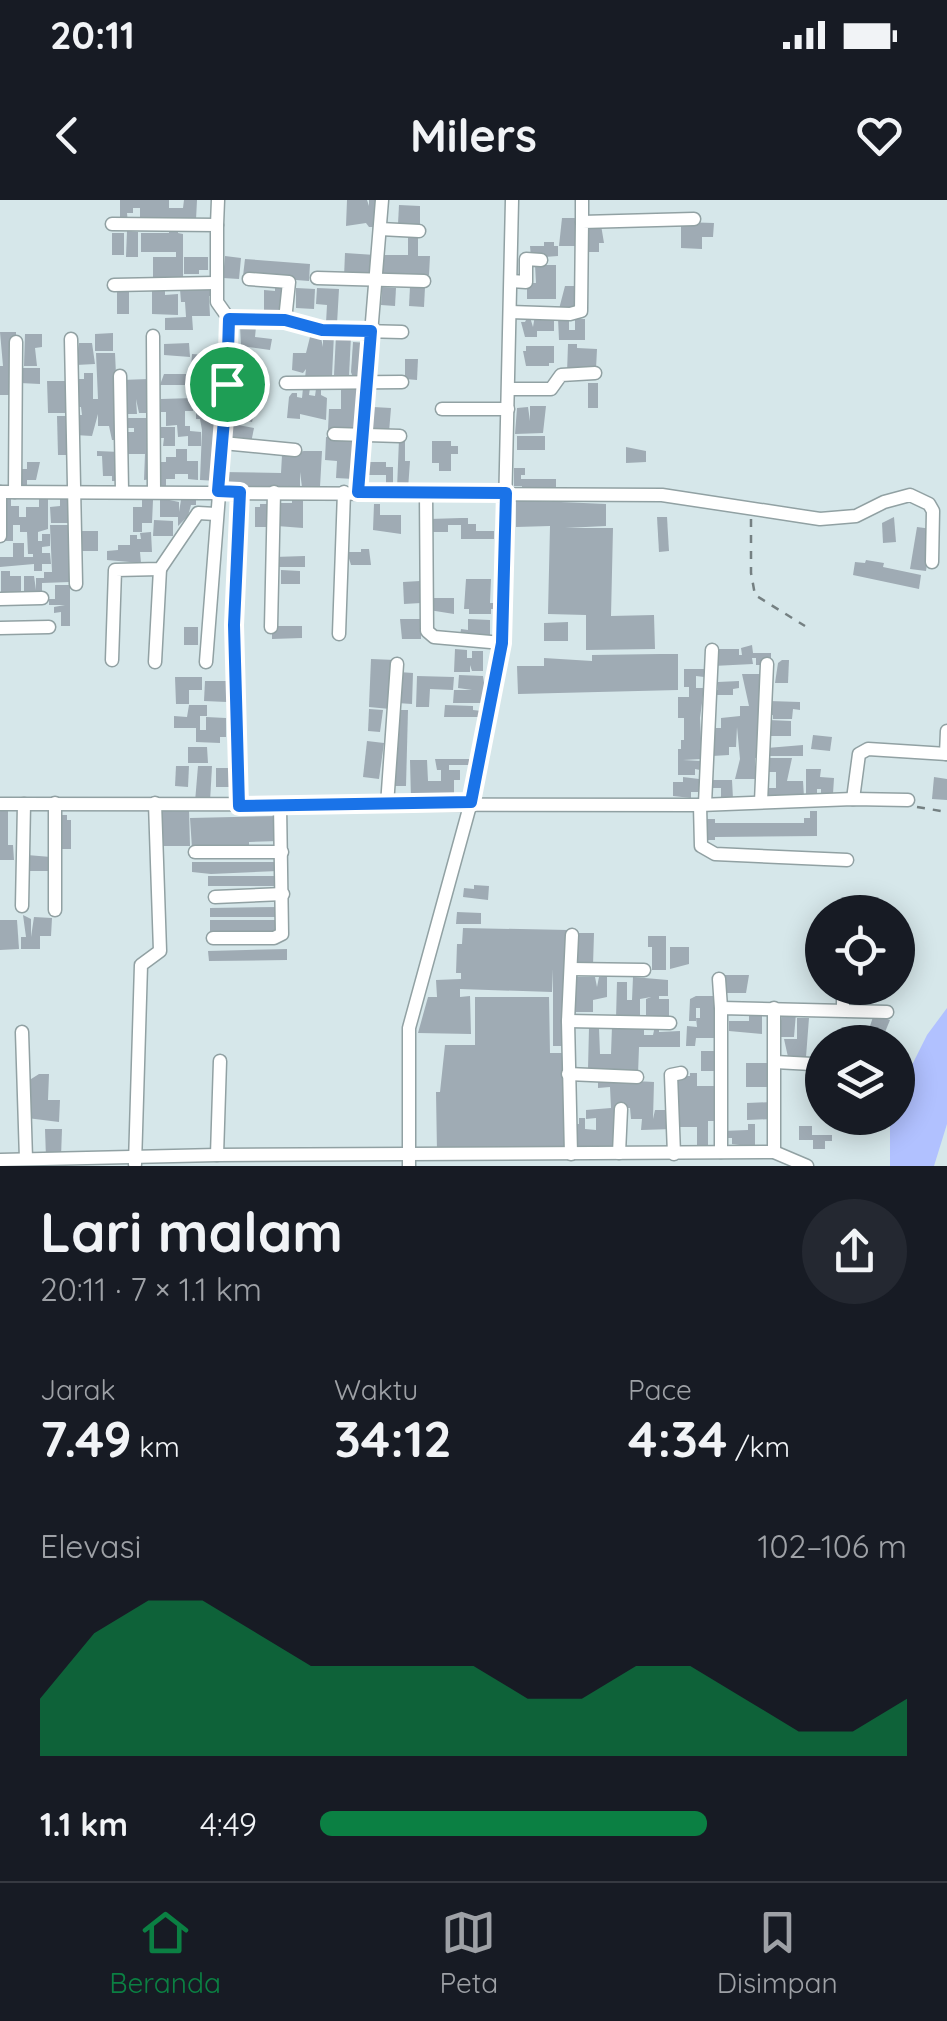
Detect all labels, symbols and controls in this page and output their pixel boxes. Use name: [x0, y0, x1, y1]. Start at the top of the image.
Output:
text: 20:11: [50, 11, 135, 59]
text: Milers: [410, 107, 537, 163]
icon: back: [40, 108, 95, 163]
icon: heart: [852, 108, 907, 163]
pin: [185, 342, 270, 427]
icon: arrive: [200, 357, 255, 412]
map controls: [805, 895, 915, 1135]
button: locate: [805, 895, 915, 1005]
button: layers: [805, 1025, 915, 1135]
text: Lari malam: [40, 1197, 343, 1266]
button: share: [802, 1199, 907, 1304]
text: 20:11 · 7 × 1.1 km: [40, 1269, 262, 1309]
text: Jarak: [40, 1372, 115, 1407]
text: Waktu: [334, 1372, 418, 1407]
text: Pace: [628, 1372, 692, 1407]
text: 7.49: [40, 1407, 132, 1470]
text: 34:12: [334, 1407, 452, 1470]
text: 4:34: [628, 1407, 727, 1470]
text: km: [132, 1429, 180, 1464]
text: /km: [727, 1429, 790, 1464]
text: Elevasi: [40, 1526, 141, 1566]
text: 102–106 m: [758, 1526, 907, 1566]
text: 1.1 km: [40, 1804, 128, 1844]
text: 4:49: [200, 1804, 257, 1844]
tab: Beranda: [109, 1905, 221, 2000]
tab: Peta: [439, 1905, 498, 2000]
tab: Disimpan: [717, 1905, 838, 2000]

